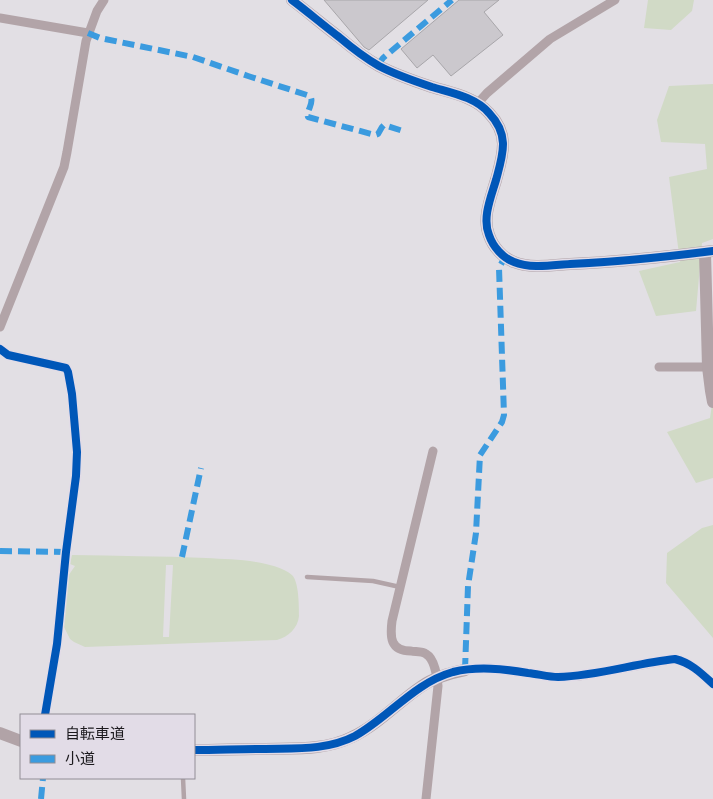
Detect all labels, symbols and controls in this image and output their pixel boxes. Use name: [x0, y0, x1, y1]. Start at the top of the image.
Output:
legend: [20, 714, 195, 779]
text: 自転車道: [65, 725, 125, 742]
text: 小道: [65, 750, 95, 767]

